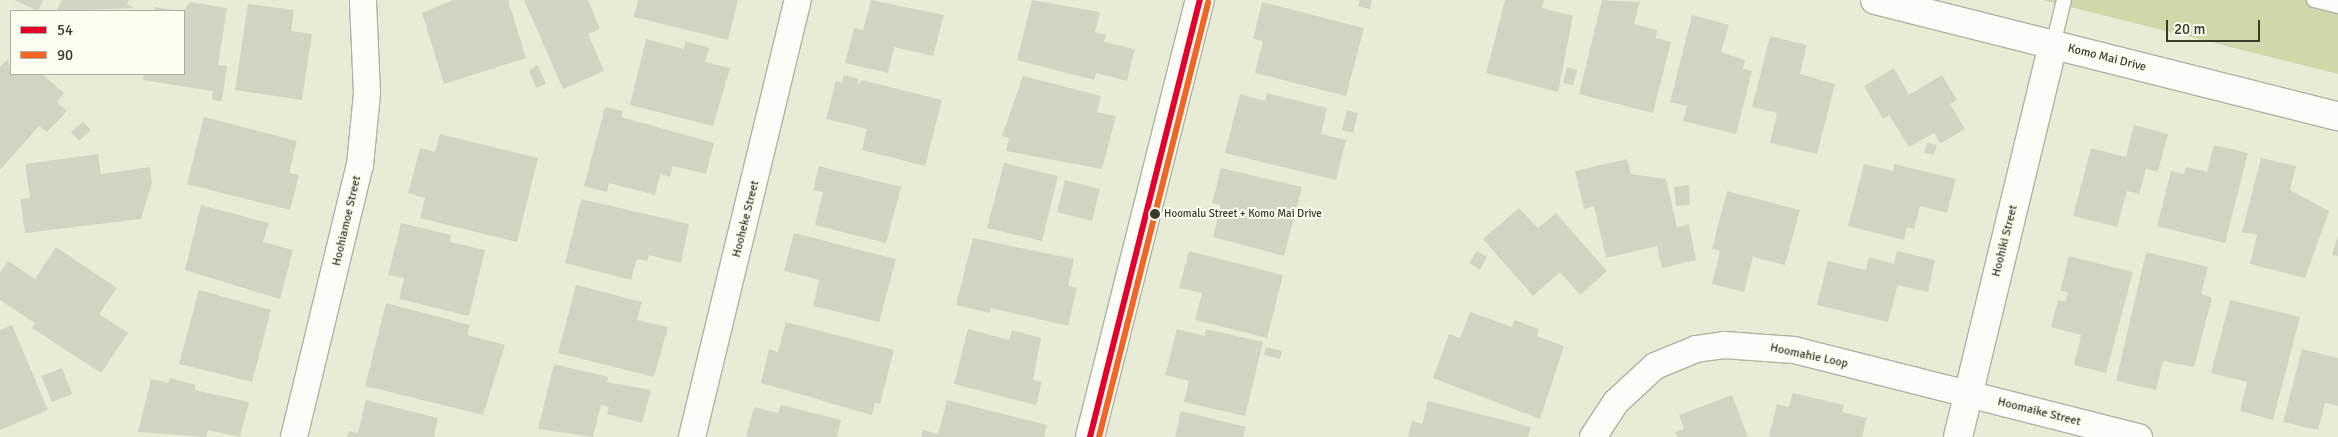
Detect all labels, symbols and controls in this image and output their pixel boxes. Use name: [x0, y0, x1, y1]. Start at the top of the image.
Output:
legend: [10, 10, 185, 75]
scale bar: [2168, 10, 2262, 42]
text: 20 m: [2174, 20, 2205, 38]
text: 54: [57, 21, 73, 39]
street label: Komo Mai Drive: [2066, 41, 2148, 75]
text: 90: [57, 46, 73, 64]
street label: Hoohiamoe Street: [330, 174, 364, 268]
street label: Hooheke Street: [729, 179, 763, 259]
street label: Hoohiki Street: [1989, 204, 2021, 278]
place label: Hoomalu Street + Komo Mai Drive: [1164, 207, 1322, 221]
marker: Hoomalu Street + Komo Mai Drive: [1150, 209, 1160, 219]
street label: Hoomahie Loop: [1769, 341, 1849, 371]
street label: Hoomaike Street: [1996, 395, 2082, 429]

